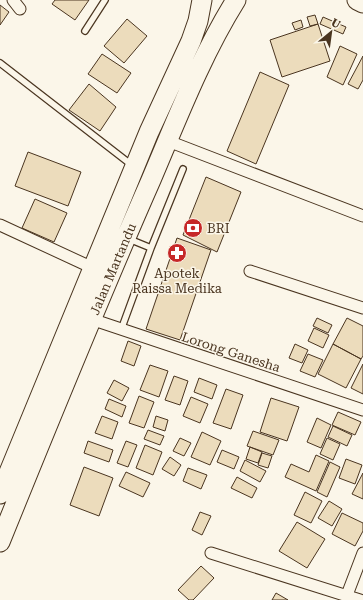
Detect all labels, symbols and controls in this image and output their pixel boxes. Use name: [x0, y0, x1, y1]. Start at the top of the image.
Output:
north arrow: [311, 12, 351, 52]
text: U: [329, 16, 343, 32]
bank icon: BRI: [182, 217, 204, 239]
street label: Jalan Martandu: [87, 221, 139, 317]
place label: BRI: [207, 221, 230, 236]
pharmacy icon: Apotek Raissa Medika: [166, 242, 188, 264]
place label: Apotek Raissa Medika: [132, 266, 222, 296]
street label: Lorong Ganesha: [180, 329, 282, 375]

